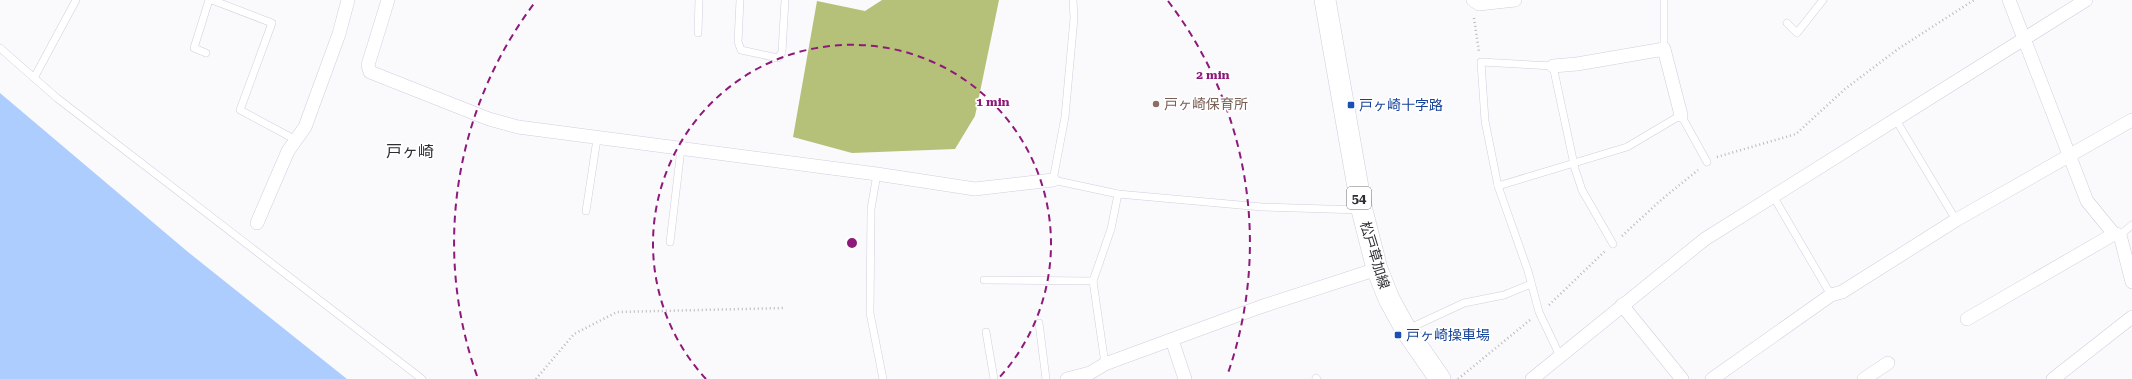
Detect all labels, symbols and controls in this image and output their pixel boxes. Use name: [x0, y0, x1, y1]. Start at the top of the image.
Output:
text: 2 min: [1196, 68, 1230, 82]
text: 1 min: [976, 95, 1010, 109]
place label: 戸ヶ崎保育所: [1164, 96, 1248, 112]
place label: 戸ヶ崎十字路: [1359, 97, 1443, 113]
marker: 戸ヶ崎保育所: [1151, 99, 1161, 109]
marker: 戸ヶ崎十字路: [1346, 100, 1356, 110]
district label: 戸ヶ崎: [386, 142, 434, 161]
road number: 54: [1347, 187, 1371, 209]
street label: 松戸草加線: [1357, 219, 1393, 291]
centre of rings: [845, 236, 859, 250]
place label: 戸ヶ崎操車場: [1406, 327, 1490, 343]
marker: 戸ヶ崎操車場: [1393, 330, 1403, 340]

